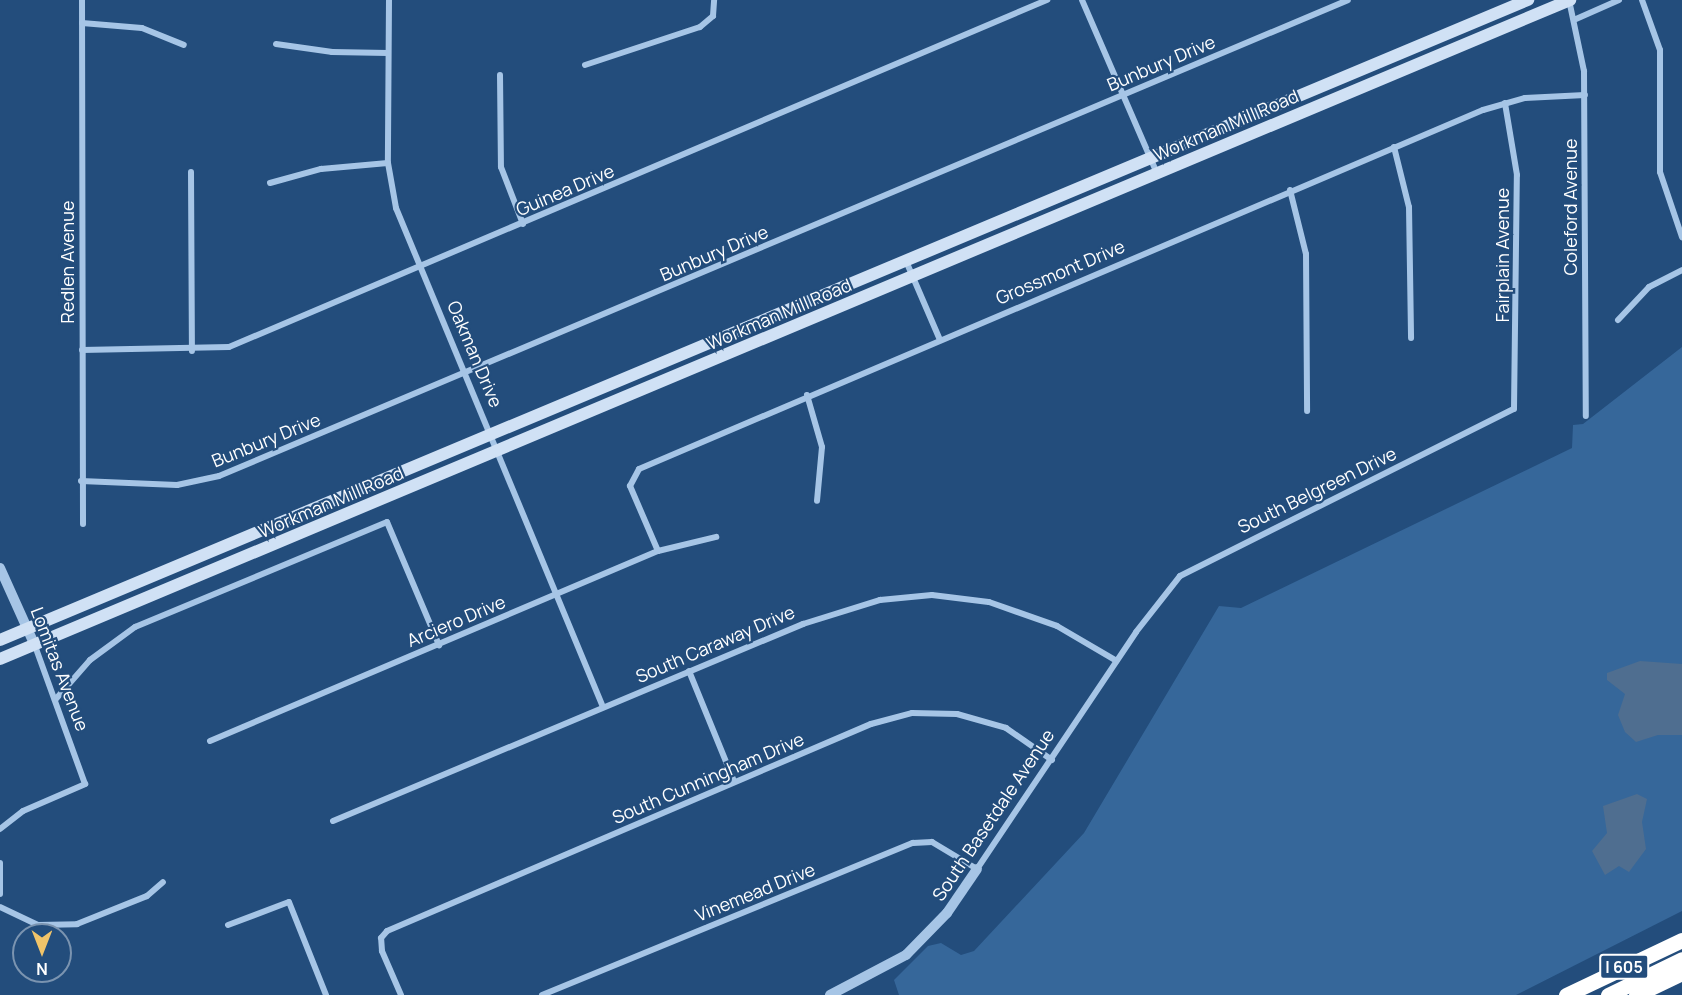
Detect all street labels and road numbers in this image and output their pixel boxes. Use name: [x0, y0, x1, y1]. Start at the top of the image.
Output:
street label: Bunbury Drive: [1104, 31, 1218, 95]
street label: Workman Mill Road: [1150, 85, 1302, 165]
street label: Coleford Avenue: [1559, 138, 1581, 276]
street label: Guinea Drive: [513, 160, 617, 220]
street label: Fairplain Avenue: [1491, 188, 1513, 322]
street label: Redlen Avenue: [56, 201, 78, 323]
street label: Bunbury Drive: [657, 221, 771, 285]
street label: Grossmont Drive: [992, 235, 1128, 309]
street label: Workman Mill Road: [703, 274, 855, 354]
street label: Oakman Drive: [443, 298, 507, 410]
street label: Bunbury Drive: [208, 408, 324, 472]
street label: South Belgreen Drive: [1234, 442, 1400, 538]
street label: Workman Mill Road: [255, 462, 407, 542]
street label: Arciero Drive: [404, 591, 508, 651]
street label: South Caraway Drive: [632, 601, 798, 687]
street label: Lomitas Avenue: [26, 604, 94, 734]
street label: South Basetdale Avenue: [927, 725, 1059, 905]
street label: South Cunningham Drive: [609, 728, 807, 828]
street label: Vinemead Drive: [692, 858, 818, 926]
road number: I 605: [1598, 954, 1650, 980]

